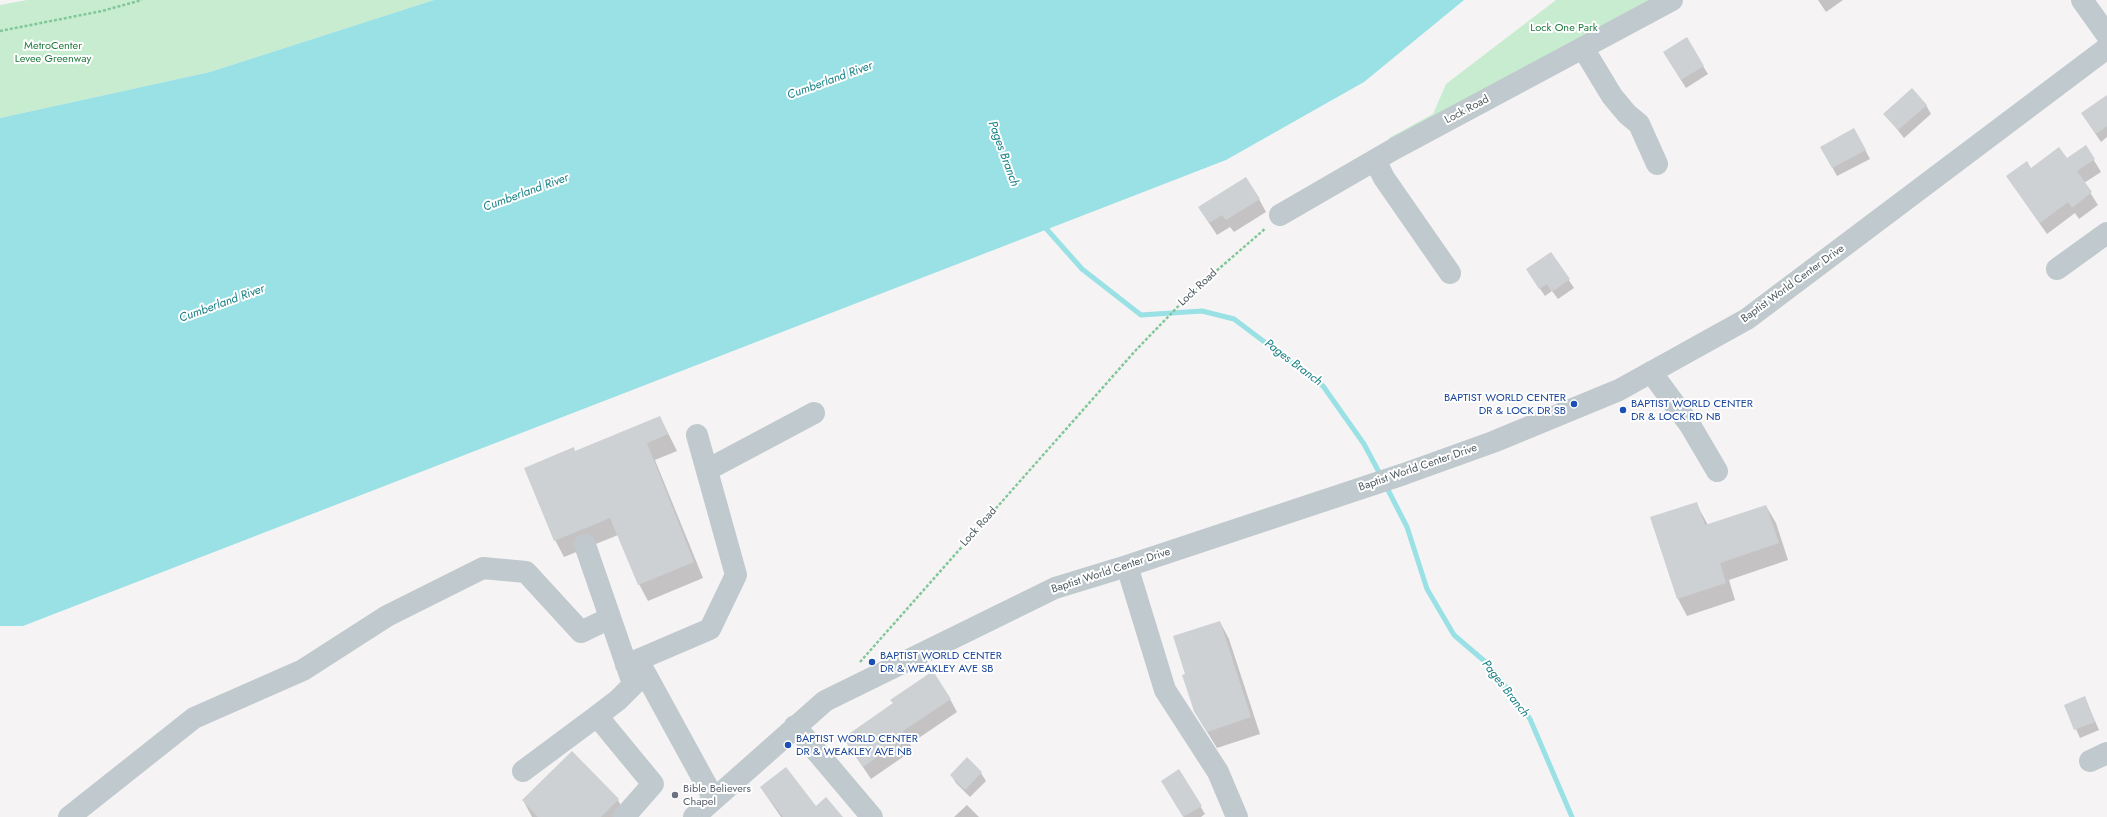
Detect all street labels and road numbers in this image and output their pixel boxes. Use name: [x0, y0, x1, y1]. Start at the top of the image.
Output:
street label: Lock Road: [1443, 93, 1491, 127]
street label: Baptist World Center Drive: [1739, 242, 1847, 326]
street label: Lock Road: [1176, 267, 1220, 309]
street label: Baptist World Center Drive: [1357, 442, 1479, 494]
street label: Lock Road: [958, 505, 1000, 549]
street label: Baptist World Center Drive: [1050, 546, 1172, 596]

